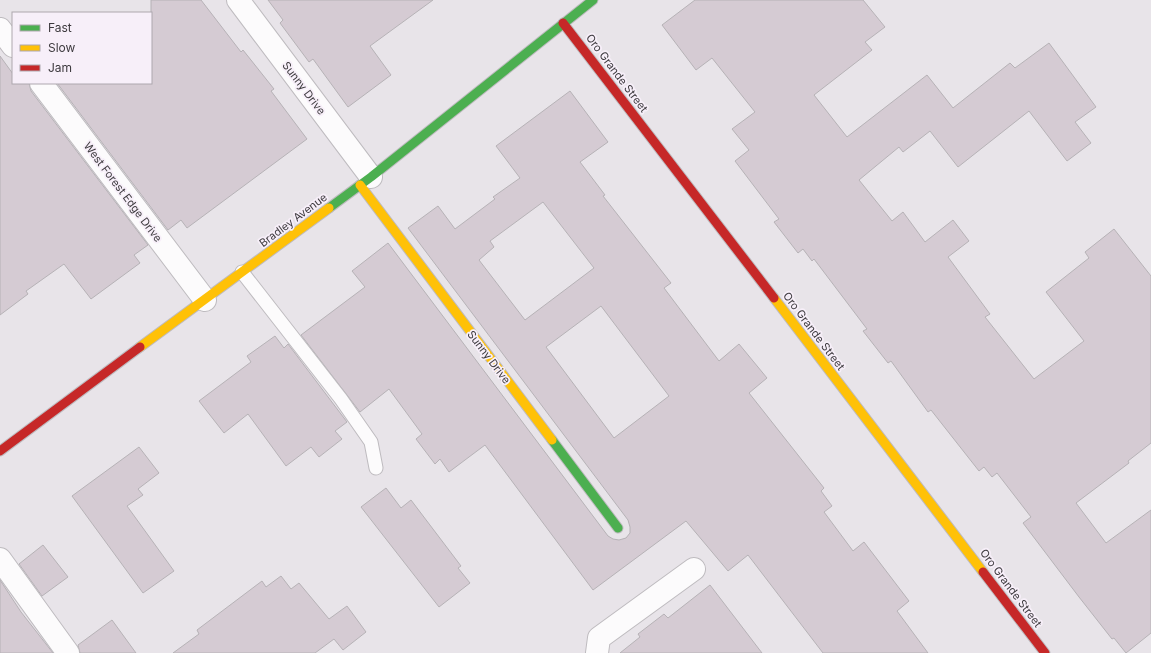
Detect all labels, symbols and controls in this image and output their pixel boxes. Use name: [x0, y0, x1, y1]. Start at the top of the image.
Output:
legend: [12, 12, 152, 84]
text: Fast: [48, 20, 72, 35]
street label: Oro Grande Street: [583, 31, 651, 115]
text: Slow: [48, 40, 76, 55]
street label: Sunny Drive: [279, 59, 329, 117]
text: Jam: [48, 60, 72, 75]
street label: West Forest Edge Drive: [81, 139, 165, 245]
street label: Bradley Avenue: [256, 190, 330, 250]
street label: Oro Grande Street: [780, 289, 848, 373]
street label: Sunny Drive: [464, 328, 514, 386]
street label: Oro Grande Street: [977, 546, 1045, 630]

